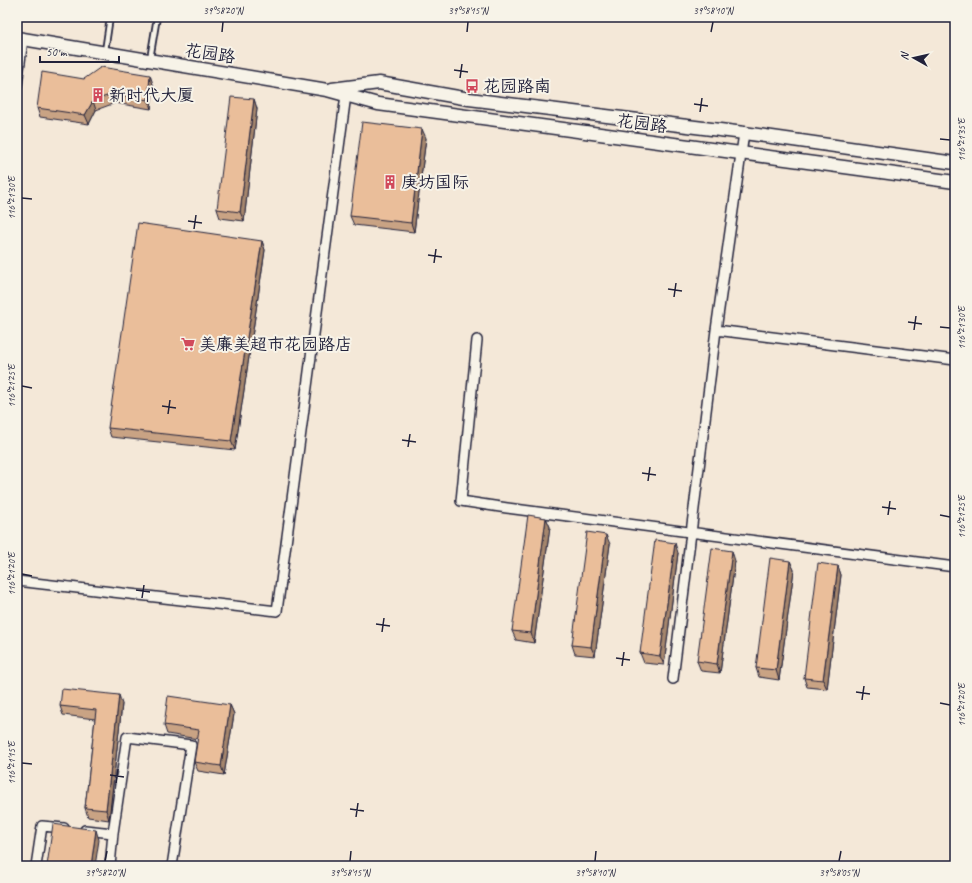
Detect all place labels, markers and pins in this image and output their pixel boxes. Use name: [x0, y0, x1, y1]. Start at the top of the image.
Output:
place label: 花园路南: [483, 76, 551, 97]
bus stop icon: 花园路南: [464, 78, 480, 94]
place label: 新时代大厦: [109, 85, 194, 106]
building icon: 新时代大厦: [90, 87, 106, 103]
place label: 庚坊国际: [401, 172, 469, 193]
building icon: 庚坊国际: [382, 174, 398, 190]
place label: 美廉美超市花园路店: [199, 334, 352, 355]
supermarket icon: 美廉美超市花园路店: [180, 336, 196, 352]

